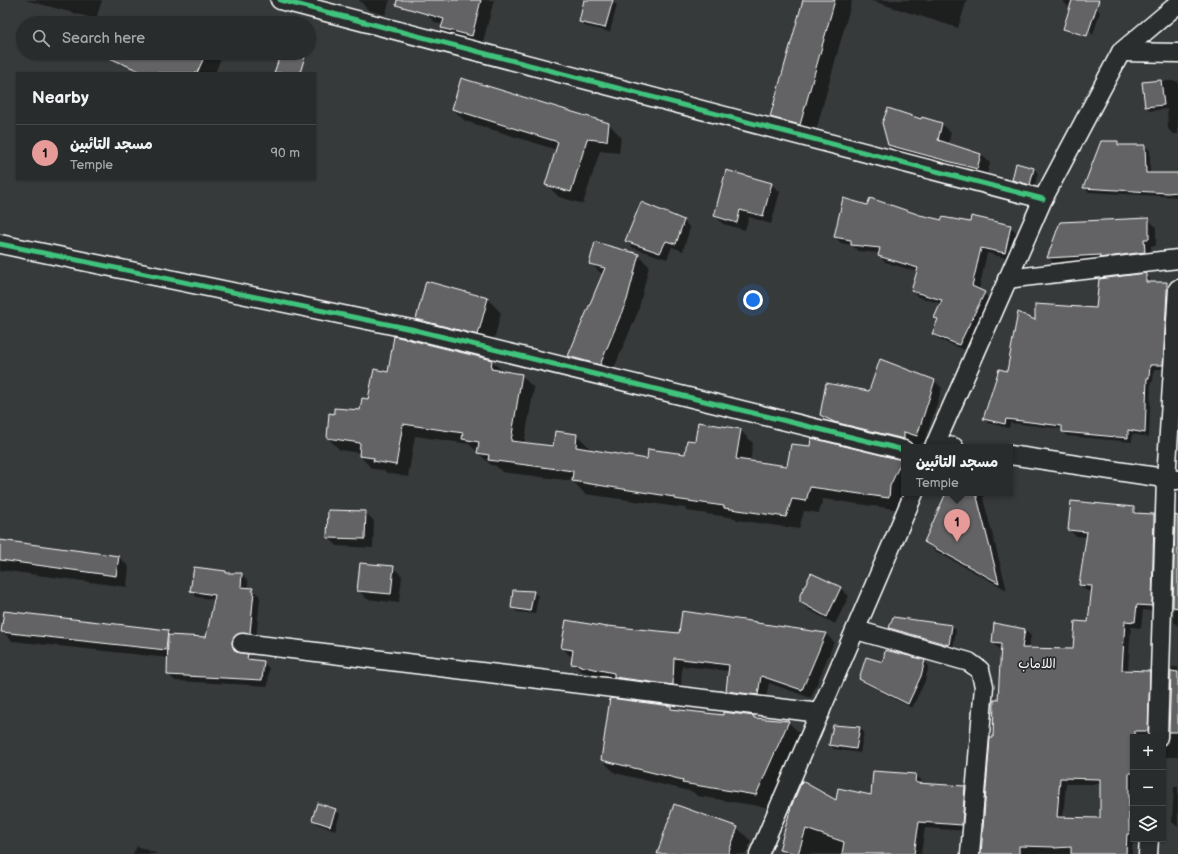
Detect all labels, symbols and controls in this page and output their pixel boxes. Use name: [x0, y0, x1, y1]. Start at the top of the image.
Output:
search box: [16, 16, 316, 60]
icon: search: [30, 27, 52, 49]
text: Search here: [62, 29, 145, 48]
text: Nearby: [32, 88, 89, 108]
text: مسجد التائبين: [70, 135, 153, 154]
text: 1: [42, 145, 48, 161]
text: 90 m: [271, 145, 300, 161]
text: Temple: [70, 157, 113, 173]
your location: [743, 290, 763, 310]
popup: [901, 444, 1013, 496]
text: مسجد التائبين: [916, 453, 998, 472]
text: Temple: [916, 475, 959, 491]
pin: 1: [944, 509, 970, 542]
district label: اللاماب: [1018, 656, 1056, 672]
map controls: [1130, 734, 1166, 842]
button: +: [1130, 734, 1166, 770]
button: −: [1130, 770, 1166, 806]
button: layers: [1130, 806, 1166, 842]

